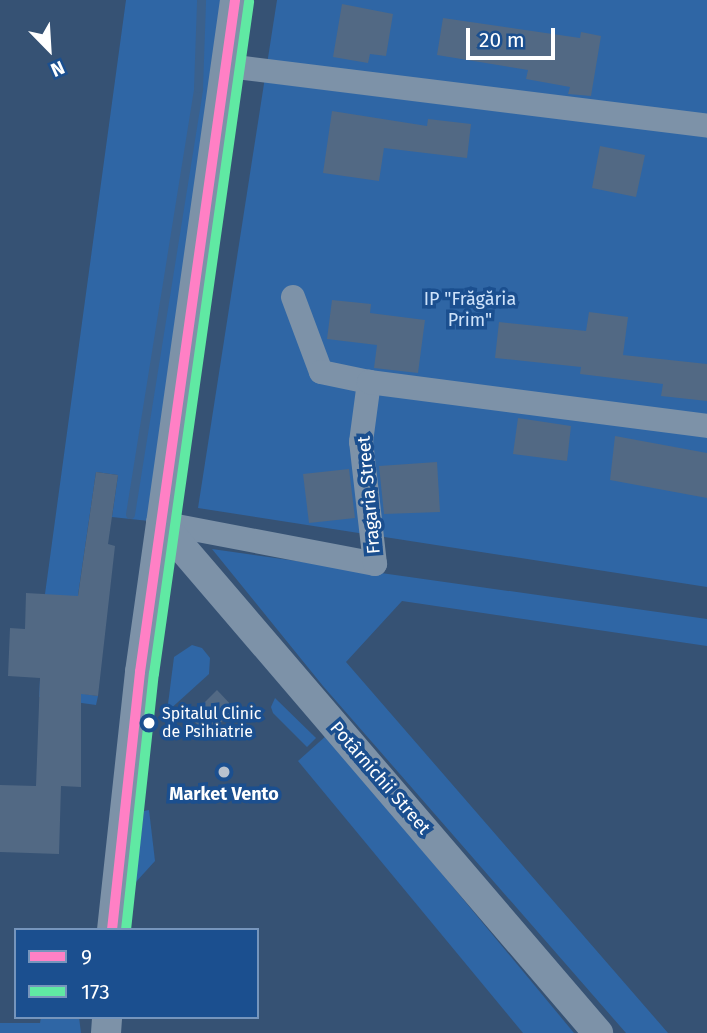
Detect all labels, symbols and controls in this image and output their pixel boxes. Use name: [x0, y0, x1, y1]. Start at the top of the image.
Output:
north arrow: [14, 14, 84, 84]
scale bar: [469, 14, 558, 58]
text: 20 m: [479, 27, 525, 53]
text: N: [47, 56, 68, 82]
park label: IP "Frăgăria Prim": [424, 289, 516, 332]
street label: Fragaria Street: [353, 435, 385, 555]
place label: Spitalul Clinic de Psihiatrie: [162, 704, 261, 742]
marker: Spitalul Clinic de Psihiatrie: [142, 716, 156, 730]
street label: Potârnichii Street: [325, 717, 435, 839]
marker: Market Vento: [216, 764, 232, 780]
place label: Market Vento: [169, 783, 279, 805]
legend: [14, 928, 259, 1019]
text: 9: [81, 944, 92, 970]
text: 173: [81, 979, 110, 1005]

